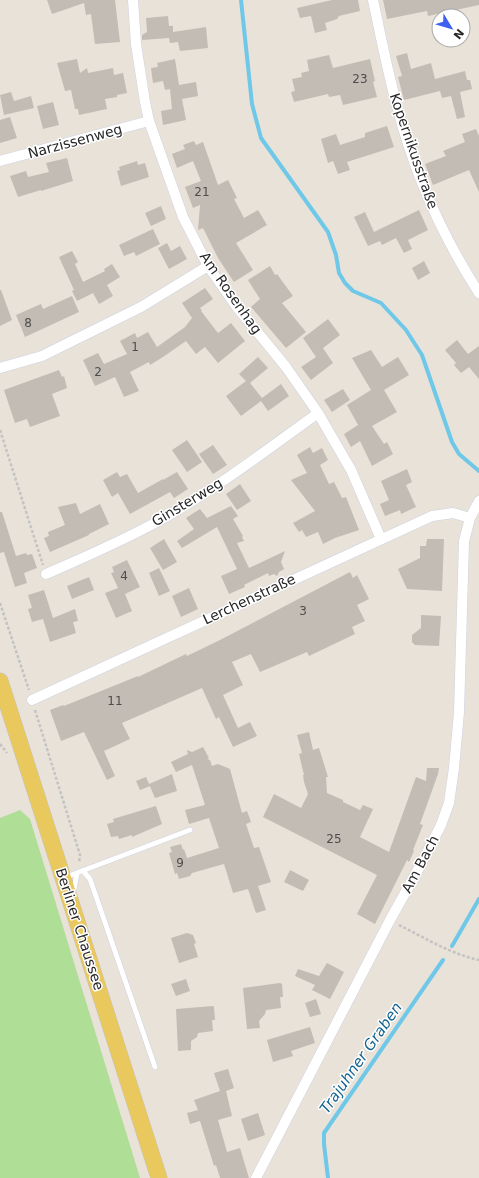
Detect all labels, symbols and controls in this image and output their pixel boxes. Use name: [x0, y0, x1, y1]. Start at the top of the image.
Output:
north arrow: [431, 8, 471, 48]
text: N: [451, 26, 466, 41]
house number: 23: [352, 72, 368, 86]
street label: Kopernikusstraße: [387, 91, 441, 211]
street label: Narzissenweg: [26, 121, 124, 161]
house number: 21: [194, 185, 210, 199]
street label: Am Rosenhag: [197, 249, 265, 337]
house number: 8: [24, 316, 32, 330]
house number: 1: [131, 340, 139, 354]
house number: 2: [94, 365, 102, 379]
street label: Ginsterweg: [149, 475, 225, 529]
house number: 4: [120, 569, 128, 583]
street label: Lerchenstraße: [200, 571, 298, 627]
house number: 3: [299, 604, 307, 618]
house number: 11: [107, 694, 123, 708]
house number: 25: [326, 832, 342, 846]
street label: Am Bach: [398, 833, 442, 895]
house number: 9: [176, 856, 184, 870]
street label: Berliner Chaussee: [53, 866, 107, 992]
water label: Trajuhner Graben: [316, 999, 406, 1117]

